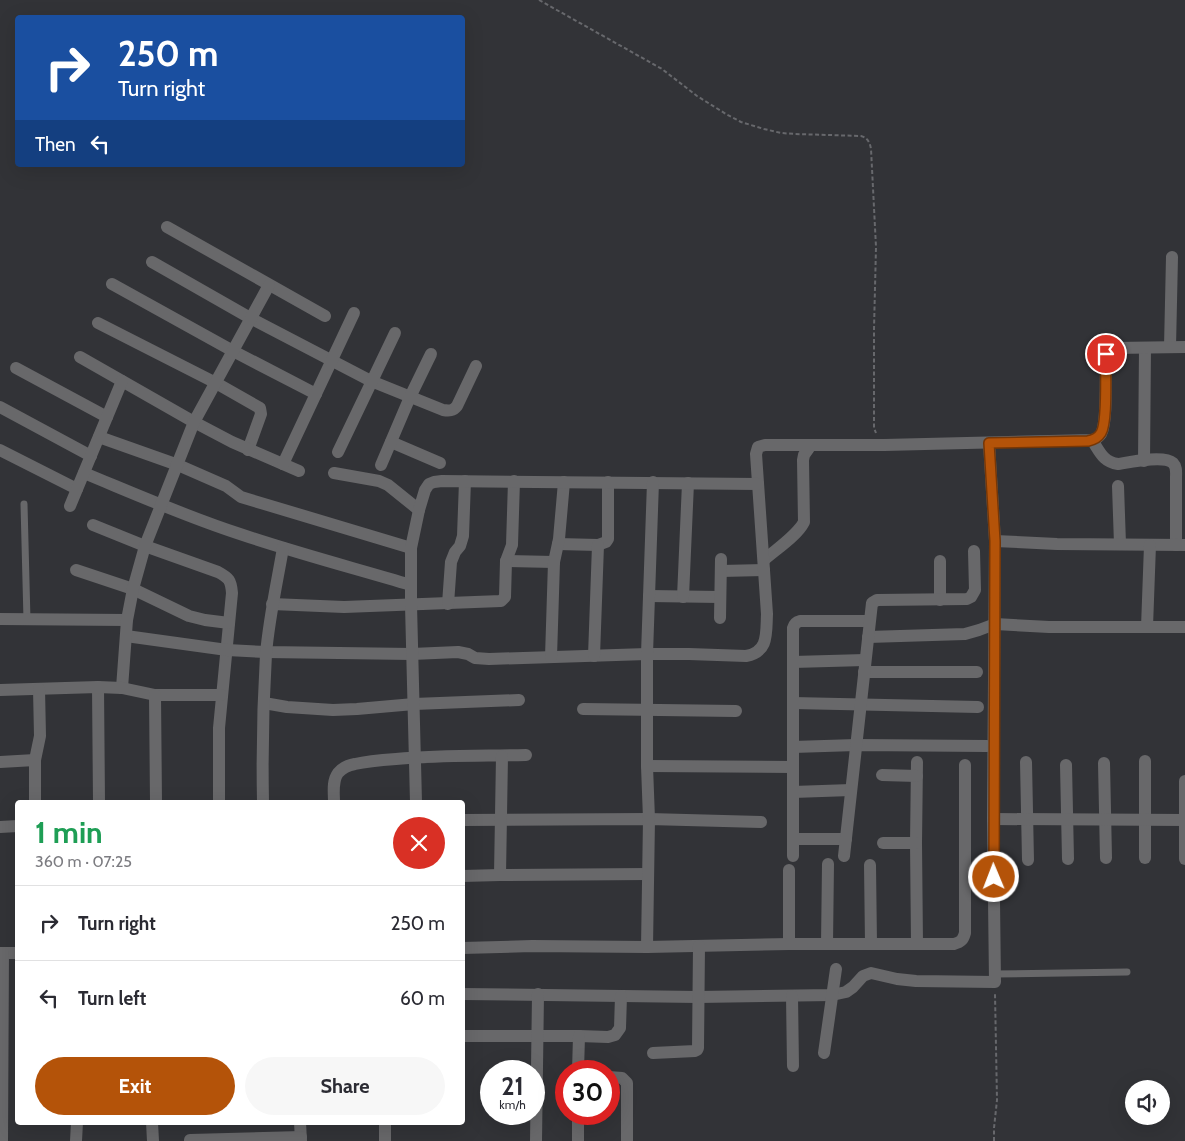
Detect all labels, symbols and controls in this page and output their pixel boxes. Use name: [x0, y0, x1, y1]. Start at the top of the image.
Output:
text: 250 m: [118, 32, 218, 75]
icon: right: [35, 35, 100, 100]
text: Turn right: [118, 75, 205, 102]
icon: left: [86, 130, 114, 158]
text: Then: [35, 133, 76, 156]
pin: [1085, 333, 1127, 375]
icon: arrive: [1092, 340, 1120, 368]
text: 1 min: [35, 814, 103, 851]
button: close: [393, 817, 445, 869]
position arrow: [967, 850, 1019, 902]
text: 360 m · 07:25: [35, 852, 132, 871]
icon: right: [35, 909, 63, 937]
text: Turn right: [78, 912, 156, 935]
text: 250 m: [391, 912, 445, 935]
icon: left: [35, 984, 63, 1012]
text: Turn left: [78, 987, 146, 1010]
text: 60 m: [400, 987, 445, 1010]
button: Exit: [35, 1057, 235, 1115]
button: Share: [245, 1057, 445, 1115]
speed limit sign: 30: [555, 1060, 620, 1125]
text: 21: [501, 1071, 524, 1101]
map controls: [1125, 1080, 1170, 1125]
button: sound: [1125, 1080, 1170, 1125]
text: km/h: [499, 1097, 526, 1112]

